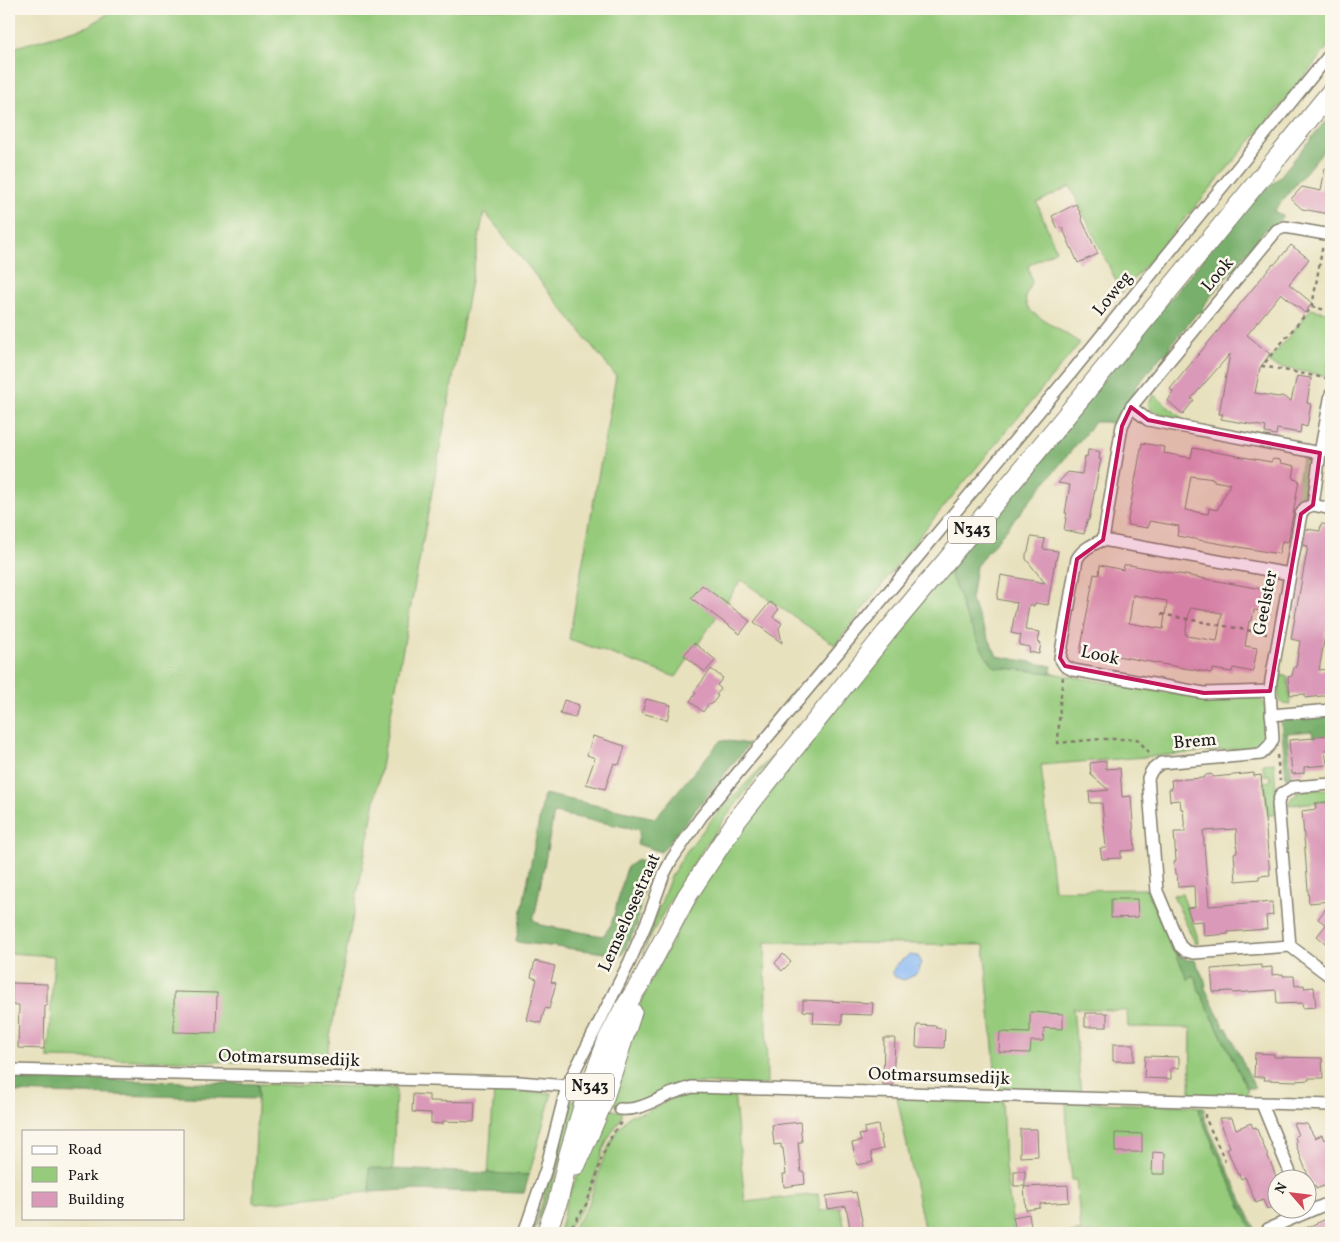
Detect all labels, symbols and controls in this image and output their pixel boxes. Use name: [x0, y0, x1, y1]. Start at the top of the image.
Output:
street label: Look: [1196, 252, 1240, 298]
street label: Loweg: [1087, 266, 1139, 322]
road number: N343: [948, 516, 996, 544]
street label: Geelster: [1247, 568, 1285, 638]
street label: Look: [1078, 640, 1122, 672]
street label: Brem: [1172, 728, 1218, 756]
street label: Lemselosestraat: [593, 850, 667, 976]
street label: Ootmarsumsedijk: [218, 1044, 360, 1074]
street label: Ootmarsumsedijk: [868, 1062, 1010, 1092]
road number: N343: [566, 1074, 614, 1100]
legend: [22, 1130, 185, 1220]
text: Road: [68, 1140, 102, 1161]
text: Park: [68, 1166, 99, 1187]
north arrow: [1268, 1170, 1318, 1220]
text: N: [1271, 1180, 1293, 1198]
text: Building: [68, 1190, 125, 1211]

